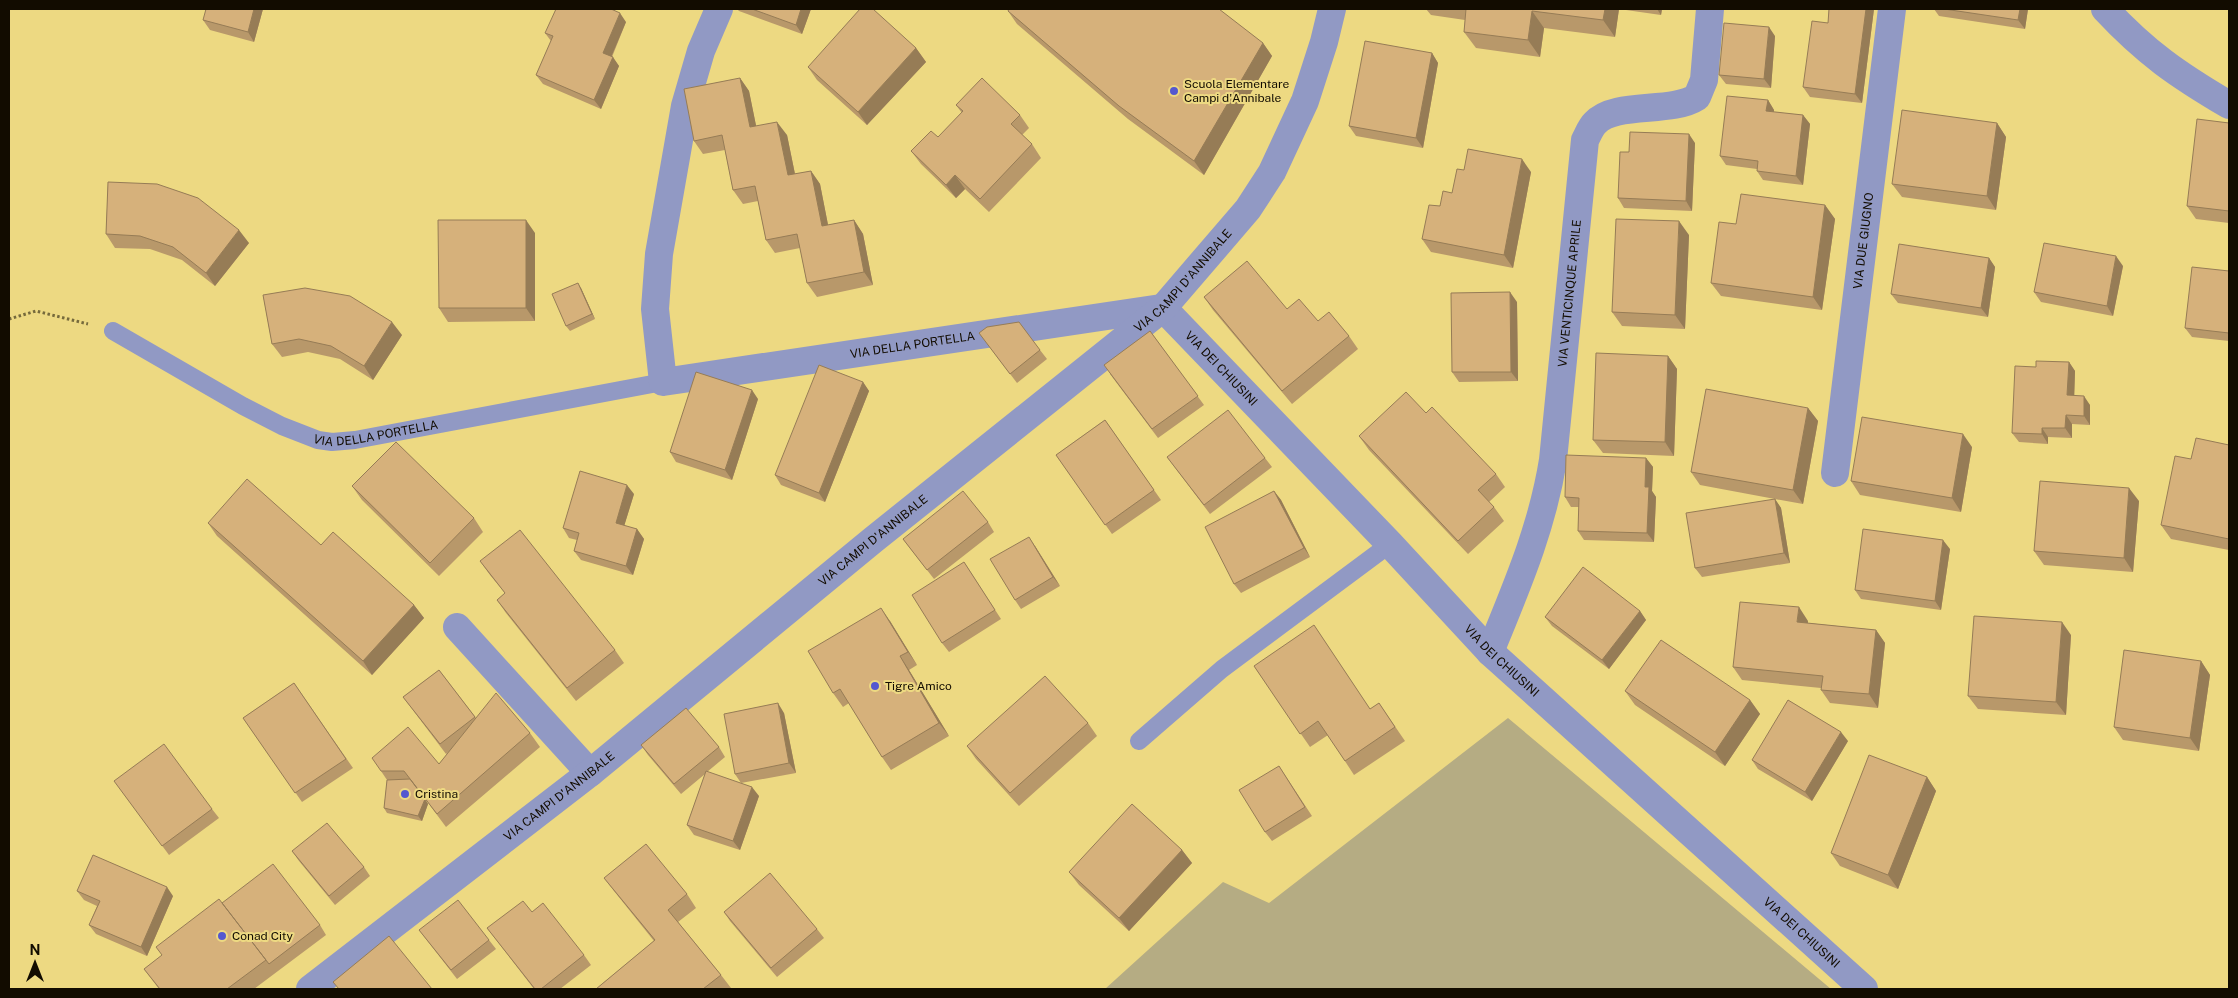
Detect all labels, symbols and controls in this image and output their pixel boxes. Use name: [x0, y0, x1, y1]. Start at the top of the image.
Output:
place label: Scuola Elementare Campi d'Annibale: [1184, 77, 1290, 105]
marker: Scuola Elementare Campi d'Annibale: [1168, 85, 1180, 97]
street label: VIA DUE GIUGNO: [1851, 191, 1876, 290]
street label: VIA VENTICINQUE APRILE: [1555, 219, 1584, 368]
street label: VIA CAMPI D'ANNIBALE: [1131, 226, 1235, 335]
street label: VIA DEI CHIUSINI: [1182, 328, 1260, 409]
street label: VIA DELLA PORTELLA: [849, 329, 976, 361]
street label: VIA DELLA PORTELLA: [311, 417, 440, 449]
street label: VIA CAMPI D'ANNIBALE: [816, 492, 930, 589]
street label: VIA DEI CHIUSINI: [1461, 622, 1542, 700]
place label: Tigre Amico: [885, 679, 952, 693]
marker: Tigre Amico: [869, 680, 881, 692]
street label: VIA CAMPI D'ANNIBALE: [501, 749, 617, 844]
place label: Cristina: [415, 787, 458, 801]
marker: Cristina: [399, 788, 411, 800]
street label: VIA DEI CHIUSINI: [1760, 895, 1843, 971]
place label: Conad City: [232, 929, 294, 943]
marker: Conad City: [216, 930, 228, 942]
north arrow: [10, 938, 60, 988]
text: N: [30, 942, 40, 958]

